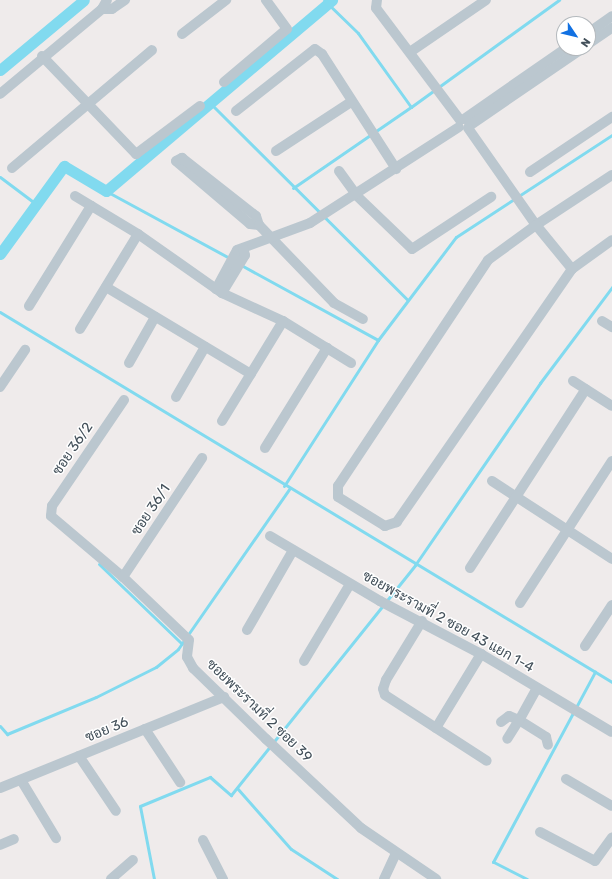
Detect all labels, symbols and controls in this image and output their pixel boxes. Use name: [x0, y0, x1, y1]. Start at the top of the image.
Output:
north arrow: [556, 16, 596, 56]
text: N: [578, 36, 593, 50]
street label: ซอย 36/2: [49, 419, 97, 479]
street label: ซอย 36/1: [128, 481, 174, 539]
street label: ซอยพระรามที่ 2 ซอย 43 แยก 1-4: [359, 568, 537, 676]
street label: ซอยพระรามที่ 2 ซอย 39: [203, 656, 315, 766]
street label: ซอย 36: [83, 714, 131, 746]

